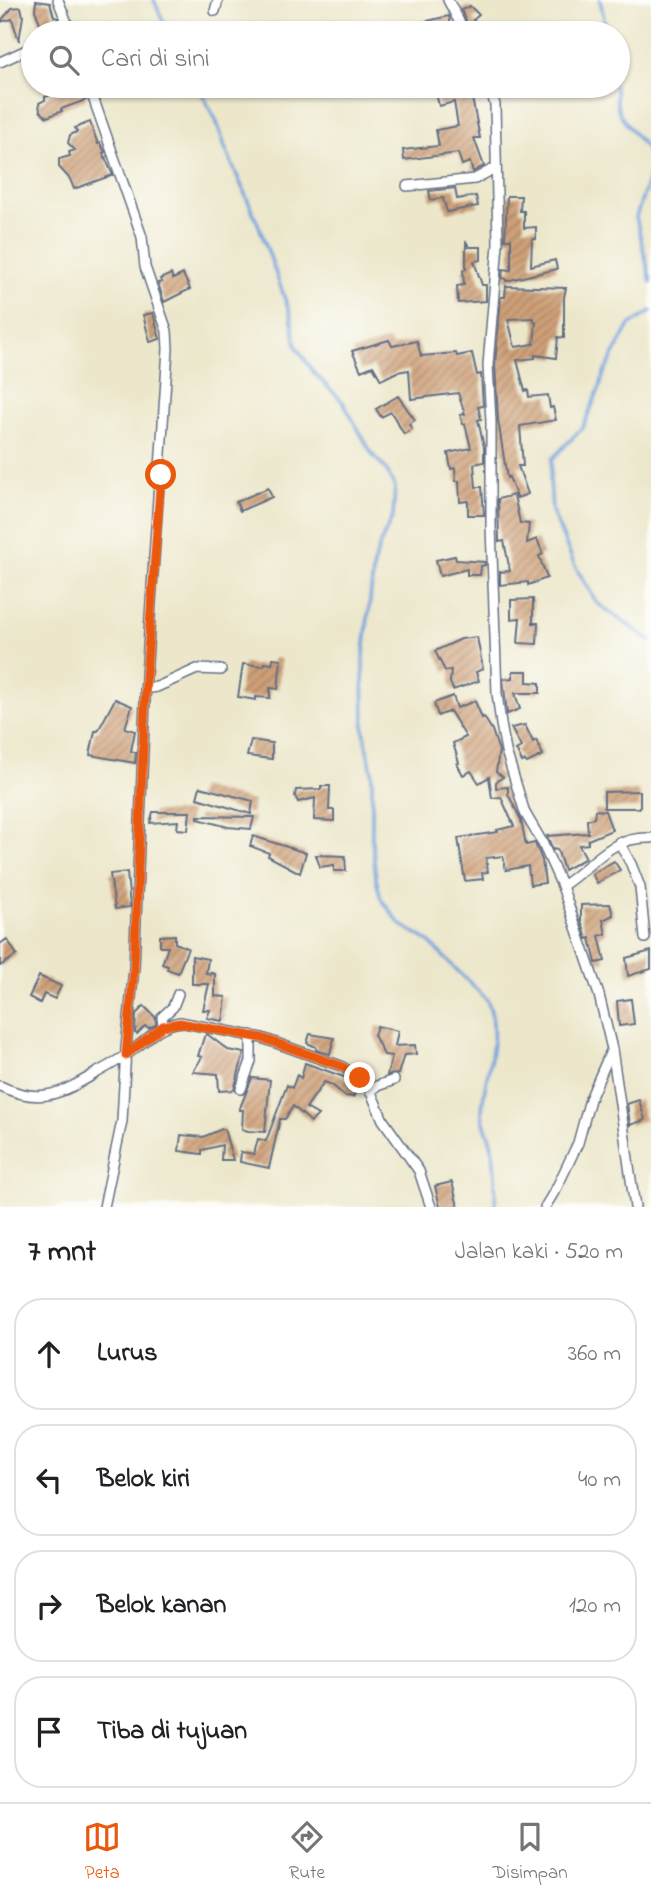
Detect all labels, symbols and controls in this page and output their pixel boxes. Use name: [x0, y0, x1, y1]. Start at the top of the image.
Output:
search box: [21, 21, 630, 98]
icon: search: [45, 41, 83, 79]
text: Cari di sini: [101, 41, 210, 79]
route start: [145, 459, 176, 490]
route end: [344, 1062, 375, 1093]
text: 7 mnt: [28, 1231, 96, 1275]
text: Jalan kaki · 520 m: [455, 1236, 623, 1269]
icon: ahead: [30, 1335, 68, 1373]
text: Lurus: [97, 1335, 158, 1373]
text: 360 m: [568, 1338, 621, 1371]
icon: left: [30, 1461, 68, 1499]
text: Belok kiri: [97, 1461, 190, 1499]
text: 40 m: [578, 1464, 621, 1497]
icon: right: [30, 1587, 68, 1625]
text: Belok kanan: [97, 1587, 226, 1625]
text: 120 m: [569, 1590, 621, 1623]
icon: arrive: [30, 1713, 68, 1751]
text: Tiba di tujuan: [97, 1713, 247, 1751]
tab: Peta: [83, 1818, 121, 1887]
tab: Rute: [288, 1818, 326, 1887]
tab: Disimpan: [493, 1818, 568, 1887]

